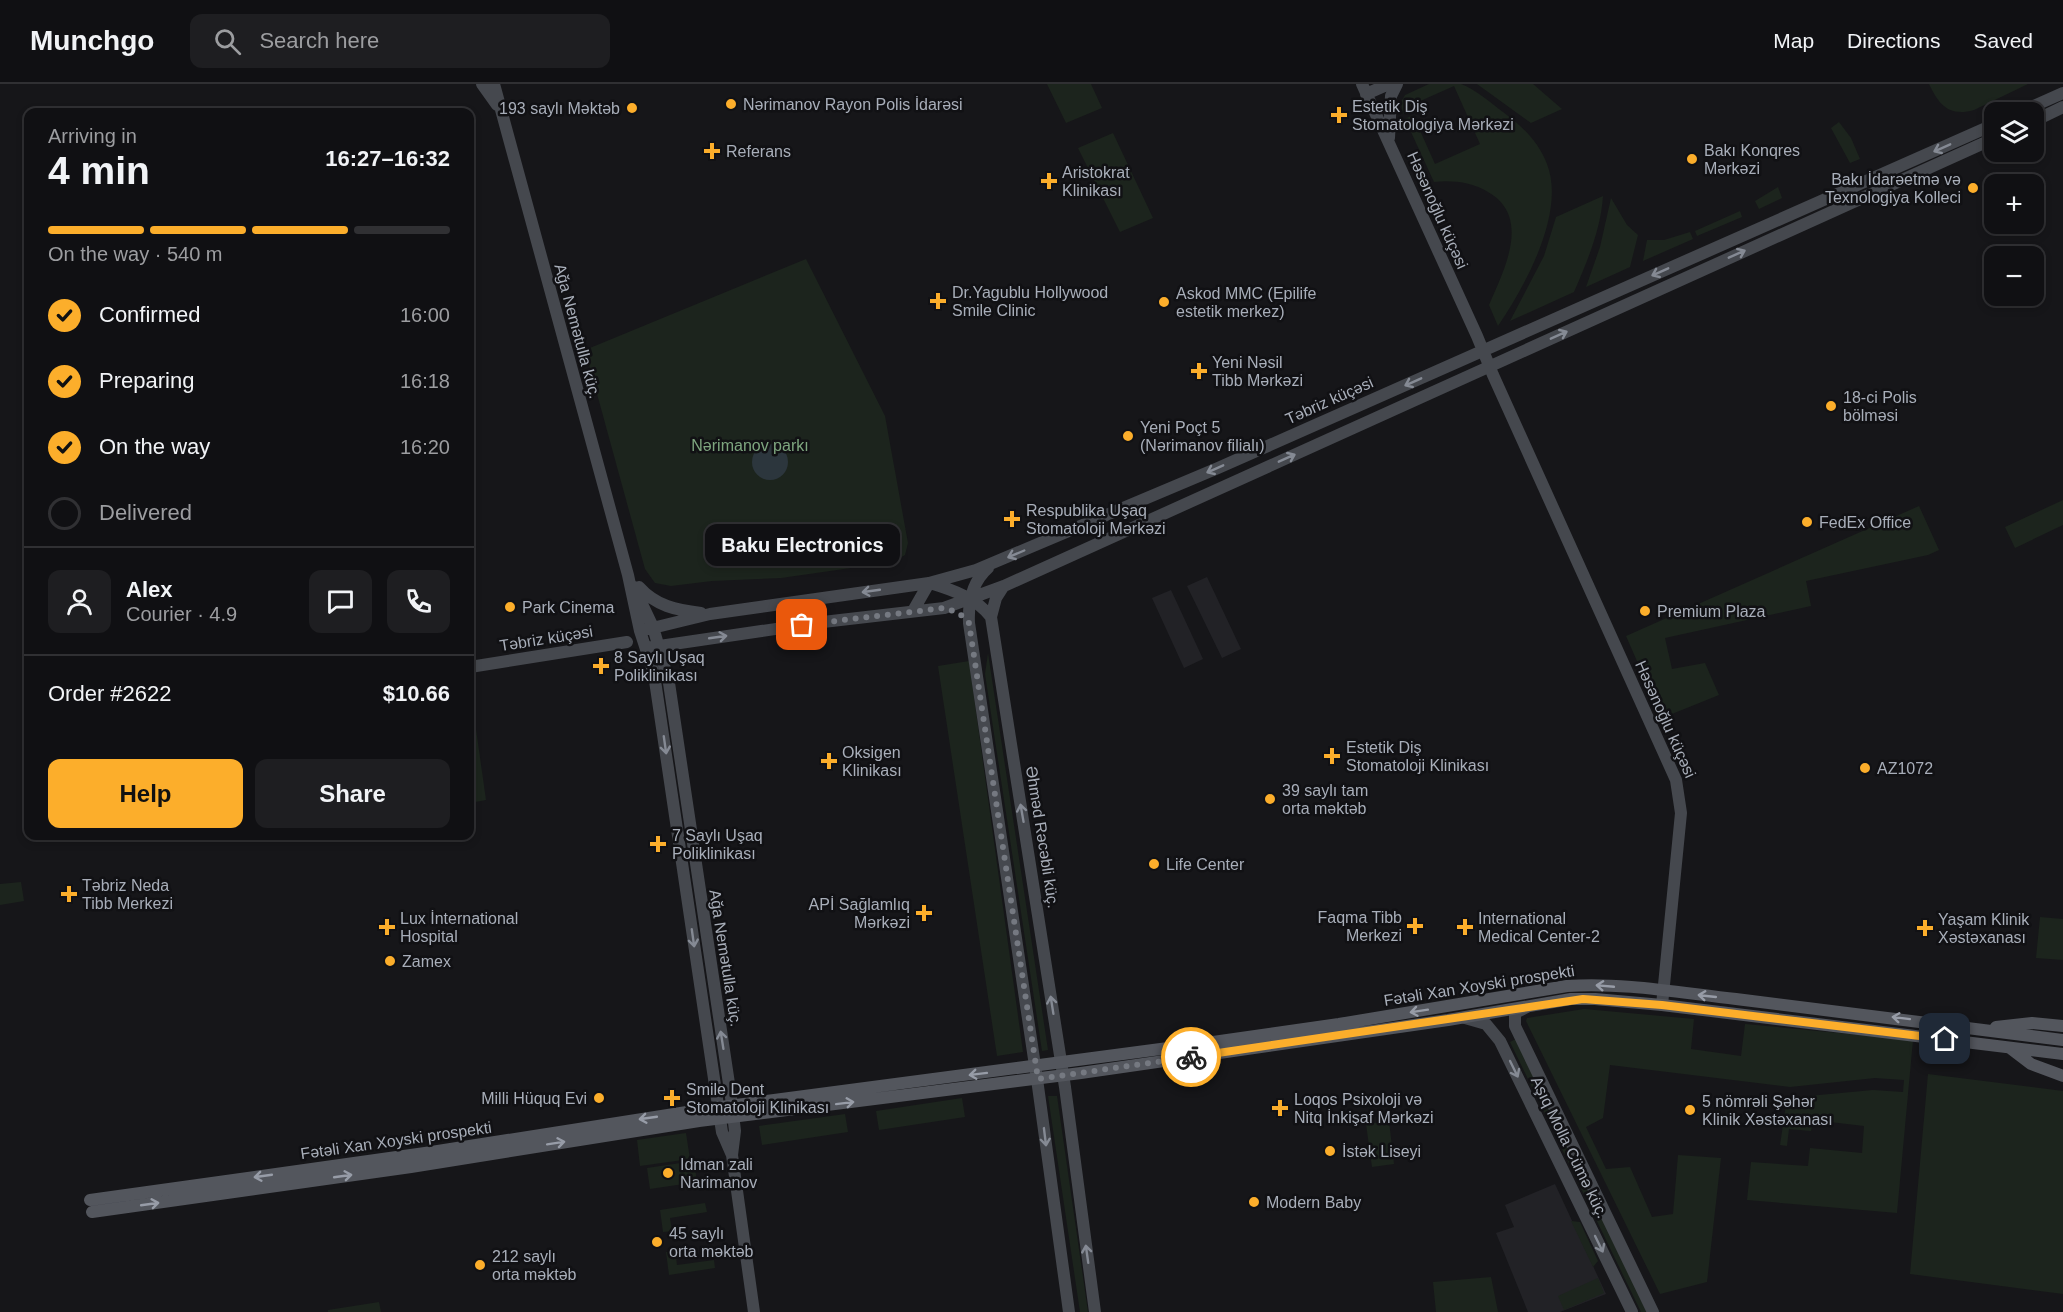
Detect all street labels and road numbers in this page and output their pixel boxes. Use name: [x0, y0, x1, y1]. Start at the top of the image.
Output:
street label: Həsənoğlu küçəsi: [1404, 149, 1471, 271]
street label: Ağa Nemətulla küç.: [551, 262, 604, 400]
street label: Təbriz küçəsi: [1283, 374, 1376, 427]
street label: Təbriz küçəsi: [498, 623, 594, 654]
street label: Həsənoğlu küçəsi: [1632, 658, 1699, 780]
street label: Əhməd Rəcəbli küç.: [1023, 765, 1062, 909]
street label: Ağa Nemətulla küç.: [706, 888, 745, 1028]
street label: Fətəli Xan Xoyski prospekti: [1382, 962, 1576, 1009]
street label: Aşıq Molla Cümə küç.: [1528, 1074, 1611, 1221]
street label: Fətəli Xan Xoyski prospekti: [299, 1119, 493, 1162]

